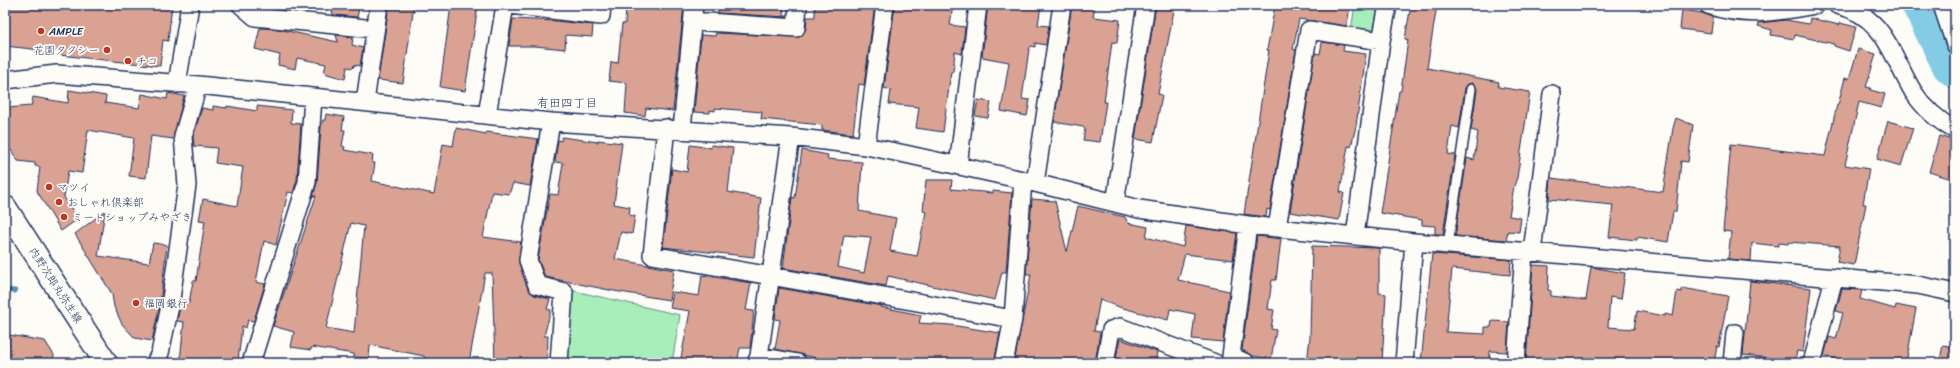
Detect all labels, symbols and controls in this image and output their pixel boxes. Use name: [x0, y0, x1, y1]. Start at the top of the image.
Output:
place label: AMPLE: [48, 22, 84, 41]
marker: AMPLE: [36, 26, 46, 36]
place label: 花園タクシー: [33, 41, 99, 60]
marker: 花園タクシー: [102, 45, 112, 55]
place label: チコ: [136, 52, 158, 71]
marker: チコ: [123, 56, 133, 66]
district label: 有田四丁目: [537, 92, 597, 114]
place label: マツイ: [57, 178, 90, 197]
marker: マツイ: [44, 182, 54, 192]
place label: おしゃれ倶楽部: [67, 193, 144, 212]
marker: おしゃれ倶楽部: [54, 197, 64, 207]
place label: ミートショップみやざき: [72, 208, 192, 227]
marker: ミートショップみやざき: [59, 212, 69, 222]
street label: 内野次郎丸弥生線: [24, 243, 88, 327]
place label: 福岡銀行: [144, 294, 188, 313]
marker: 福岡銀行: [131, 298, 141, 308]

